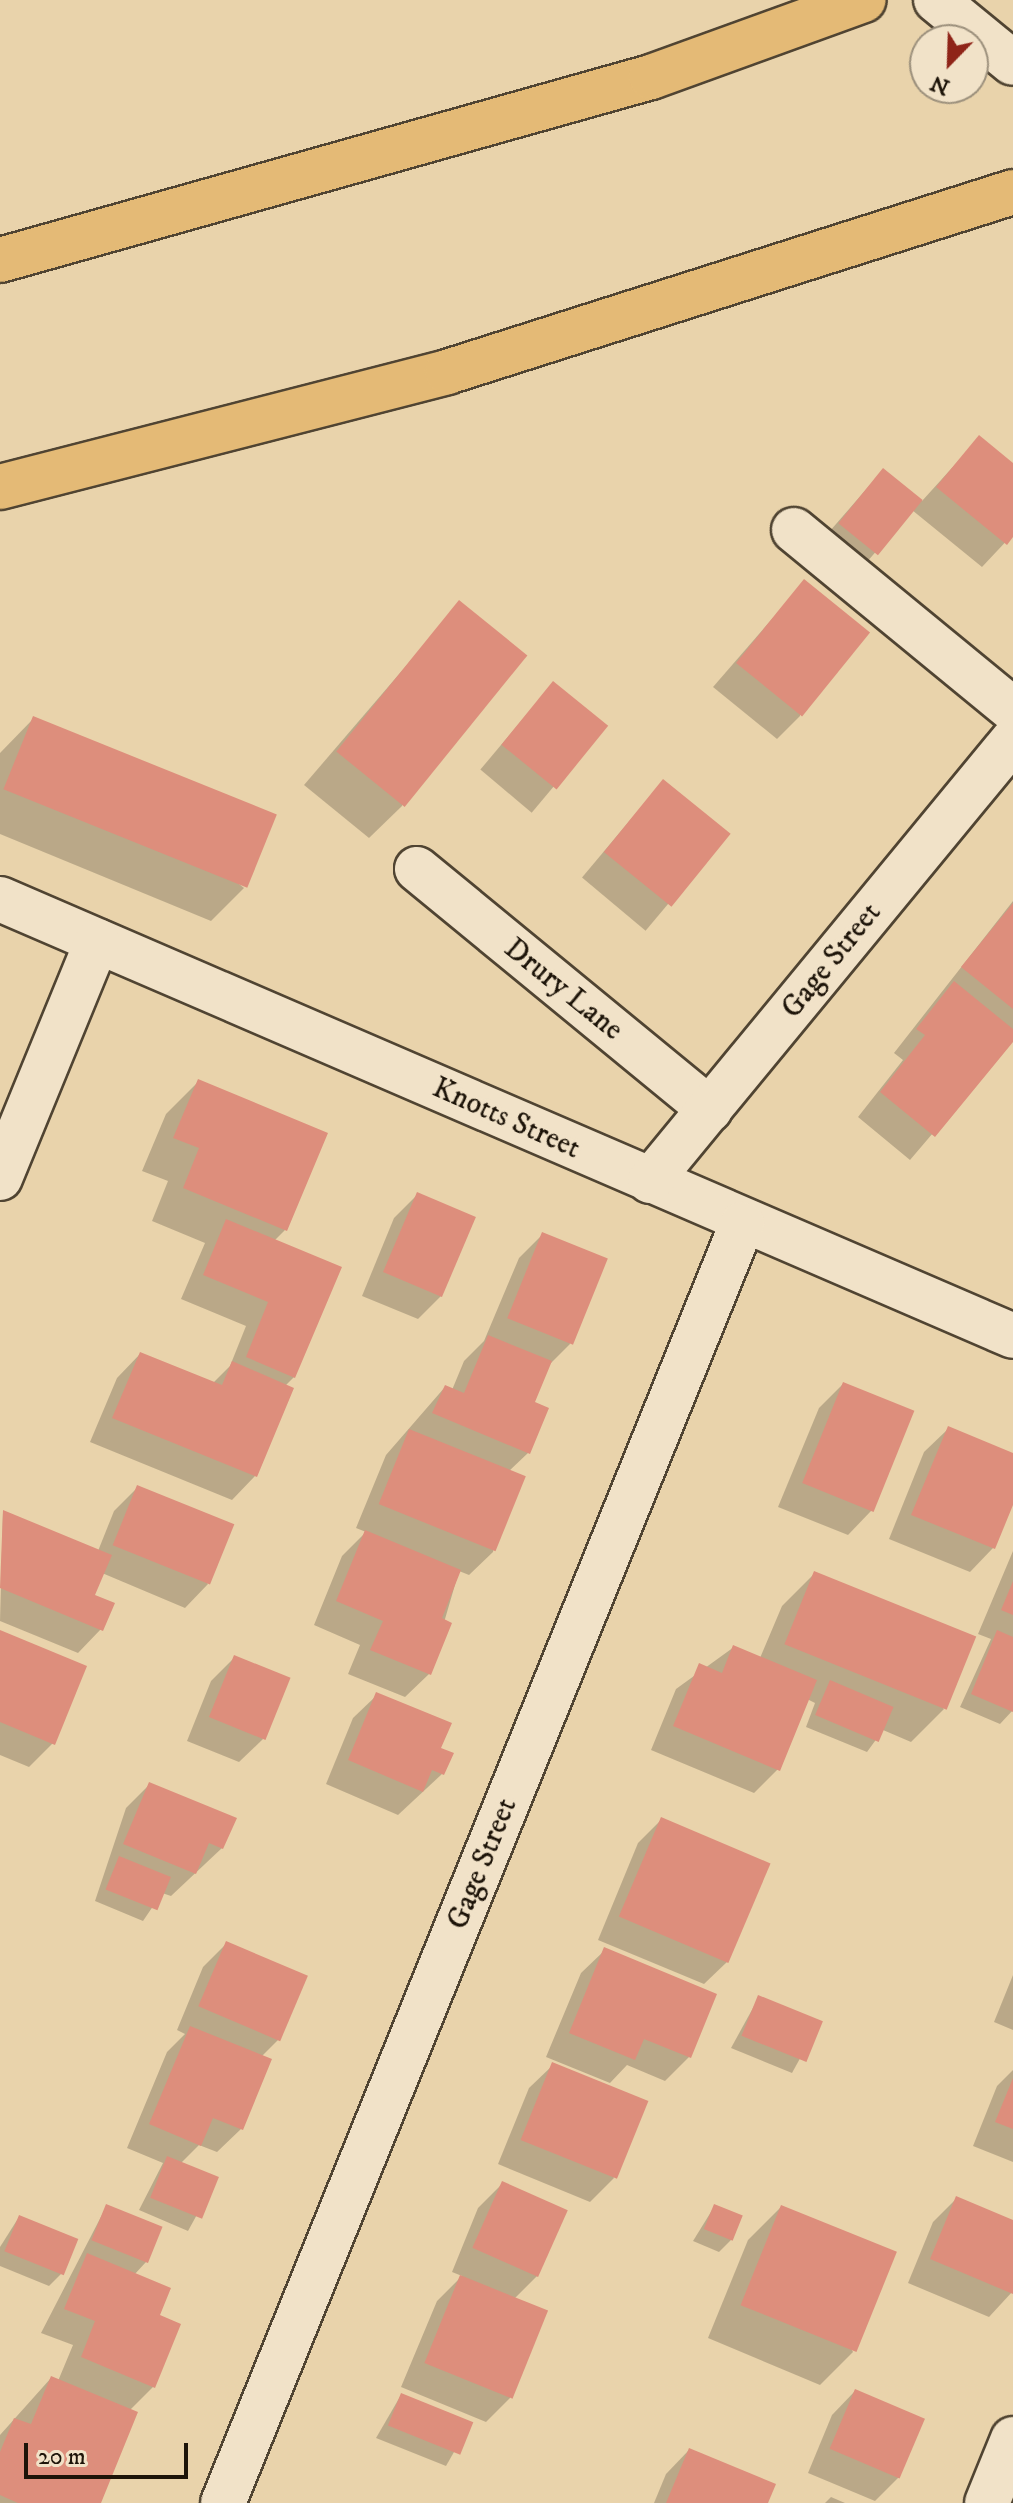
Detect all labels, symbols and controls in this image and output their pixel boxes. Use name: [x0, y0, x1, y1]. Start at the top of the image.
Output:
north arrow: [909, 24, 989, 104]
text: N: [927, 69, 954, 101]
street label: Gage Street: [775, 896, 889, 1026]
street label: Drury Lane: [496, 931, 630, 1049]
street label: Knotts Street: [427, 1070, 585, 1168]
street label: Gage Street: [440, 1793, 526, 1935]
scale bar: [28, 2427, 192, 2477]
text: 20 m: [38, 2442, 86, 2472]

